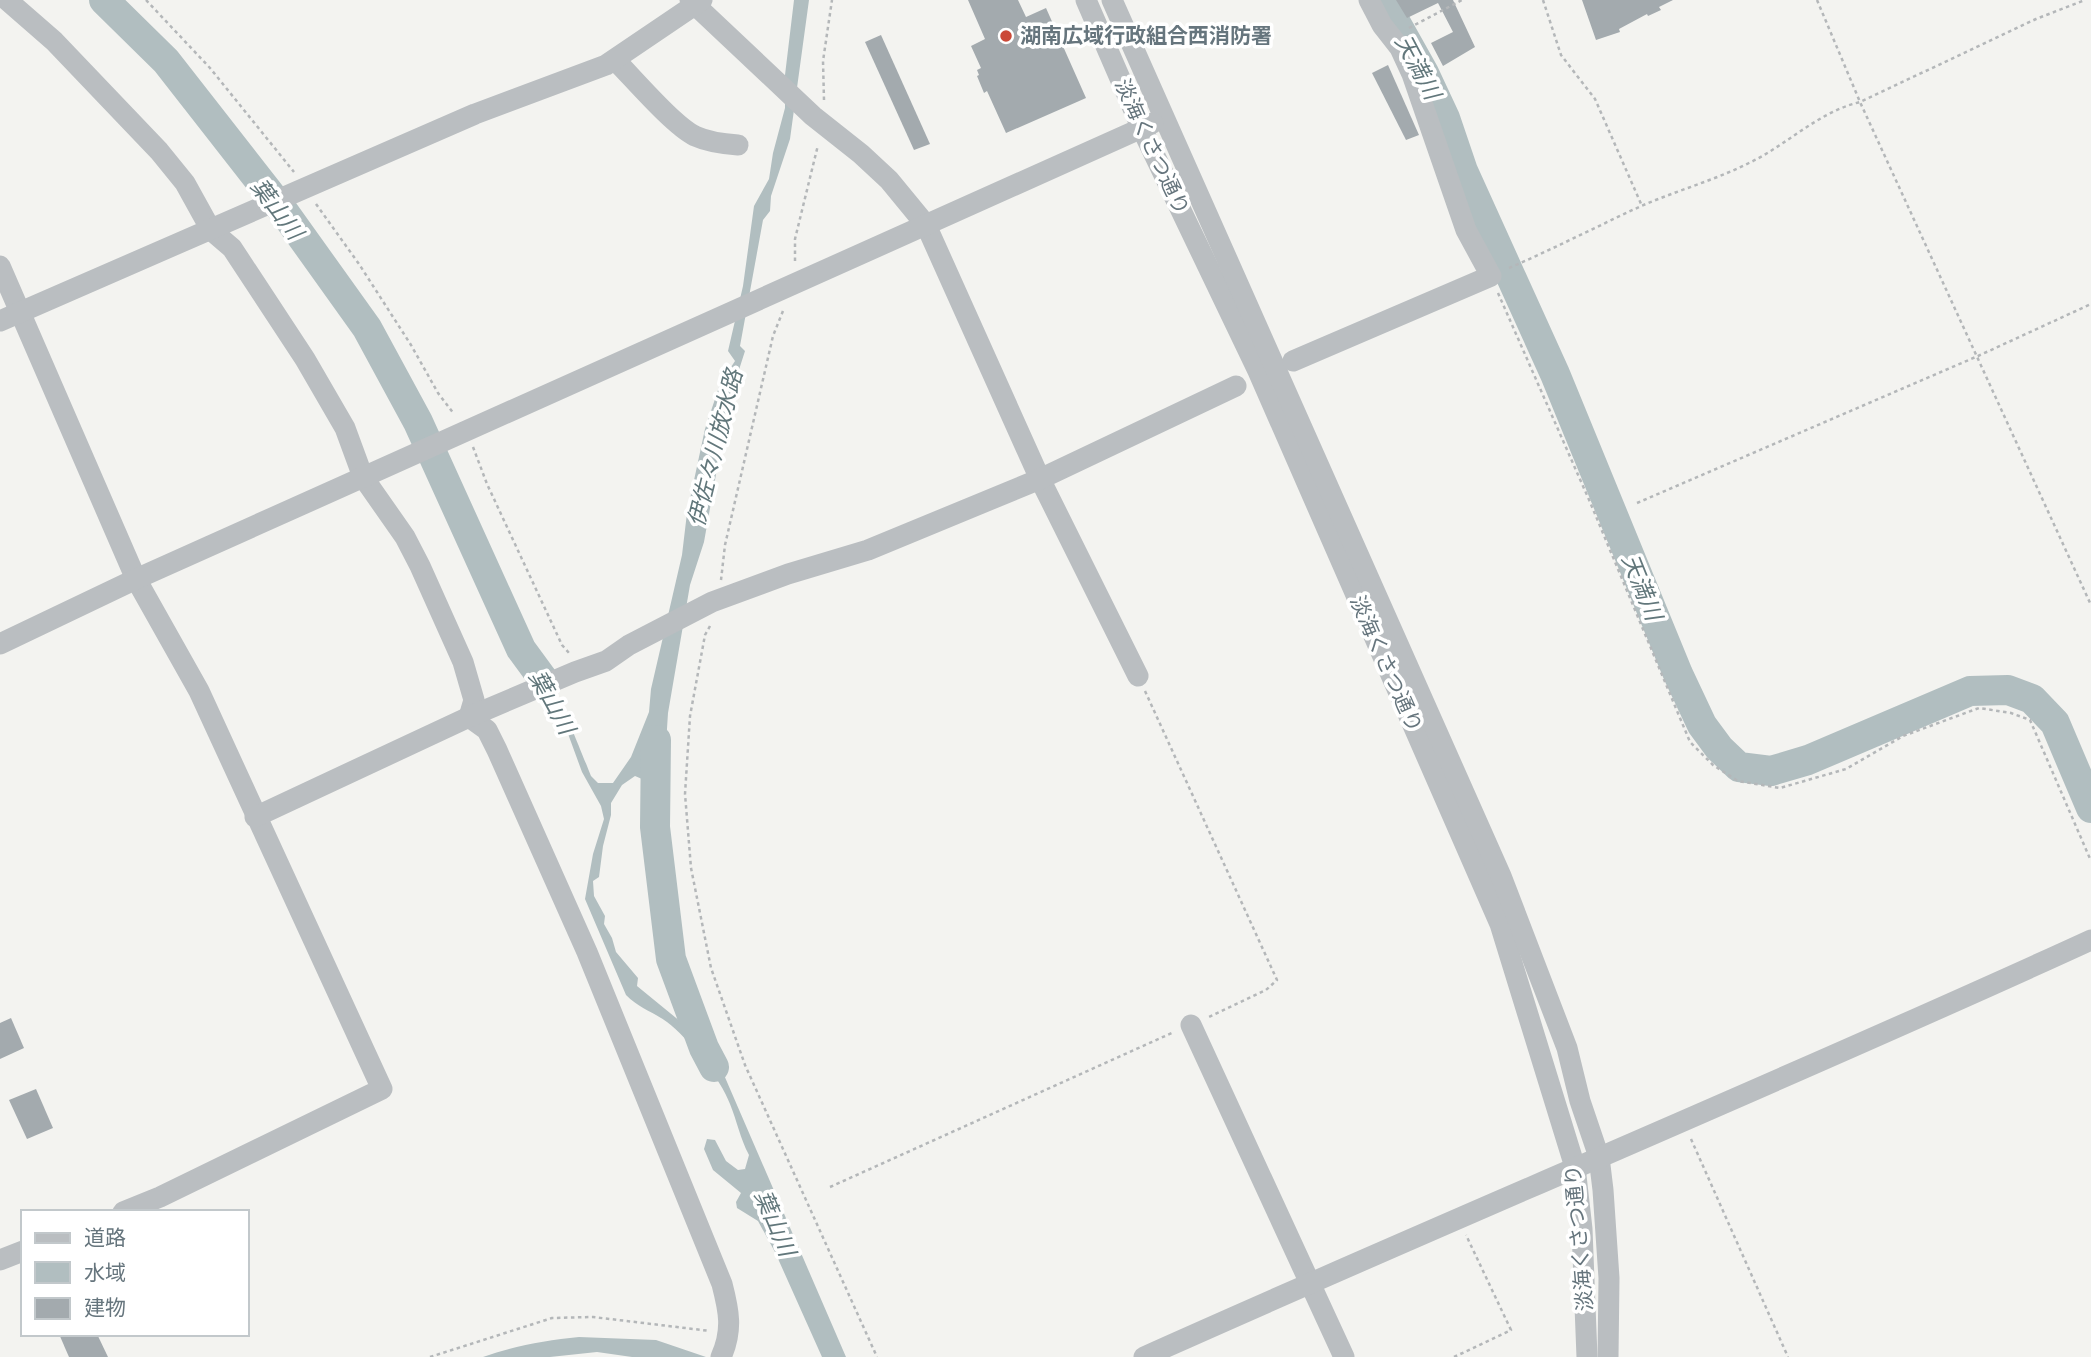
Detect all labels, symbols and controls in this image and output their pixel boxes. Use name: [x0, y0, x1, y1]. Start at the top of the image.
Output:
place label: 湖南広域行政組合西消防署: [1020, 22, 1272, 49]
marker: 湖南広域行政組合西消防署: [998, 28, 1014, 44]
water label: 天満川: [1389, 29, 1449, 107]
street label: 淡海くさつ通り: [1109, 74, 1196, 219]
water label: 葉山川: [245, 172, 312, 247]
water label: 伊佐々川放水路: [681, 364, 749, 529]
water label: 天満川: [1616, 549, 1670, 627]
street label: 淡海くさつ通り: [1344, 591, 1429, 736]
water label: 葉山川: [523, 665, 583, 742]
street label: 淡海くさつ通り: [1559, 1164, 1598, 1312]
water label: 葉山川: [749, 1185, 803, 1263]
legend: [21, 1210, 248, 1336]
text: 道路: [84, 1224, 126, 1251]
text: 水域: [84, 1259, 126, 1286]
text: 建物: [84, 1294, 126, 1321]

